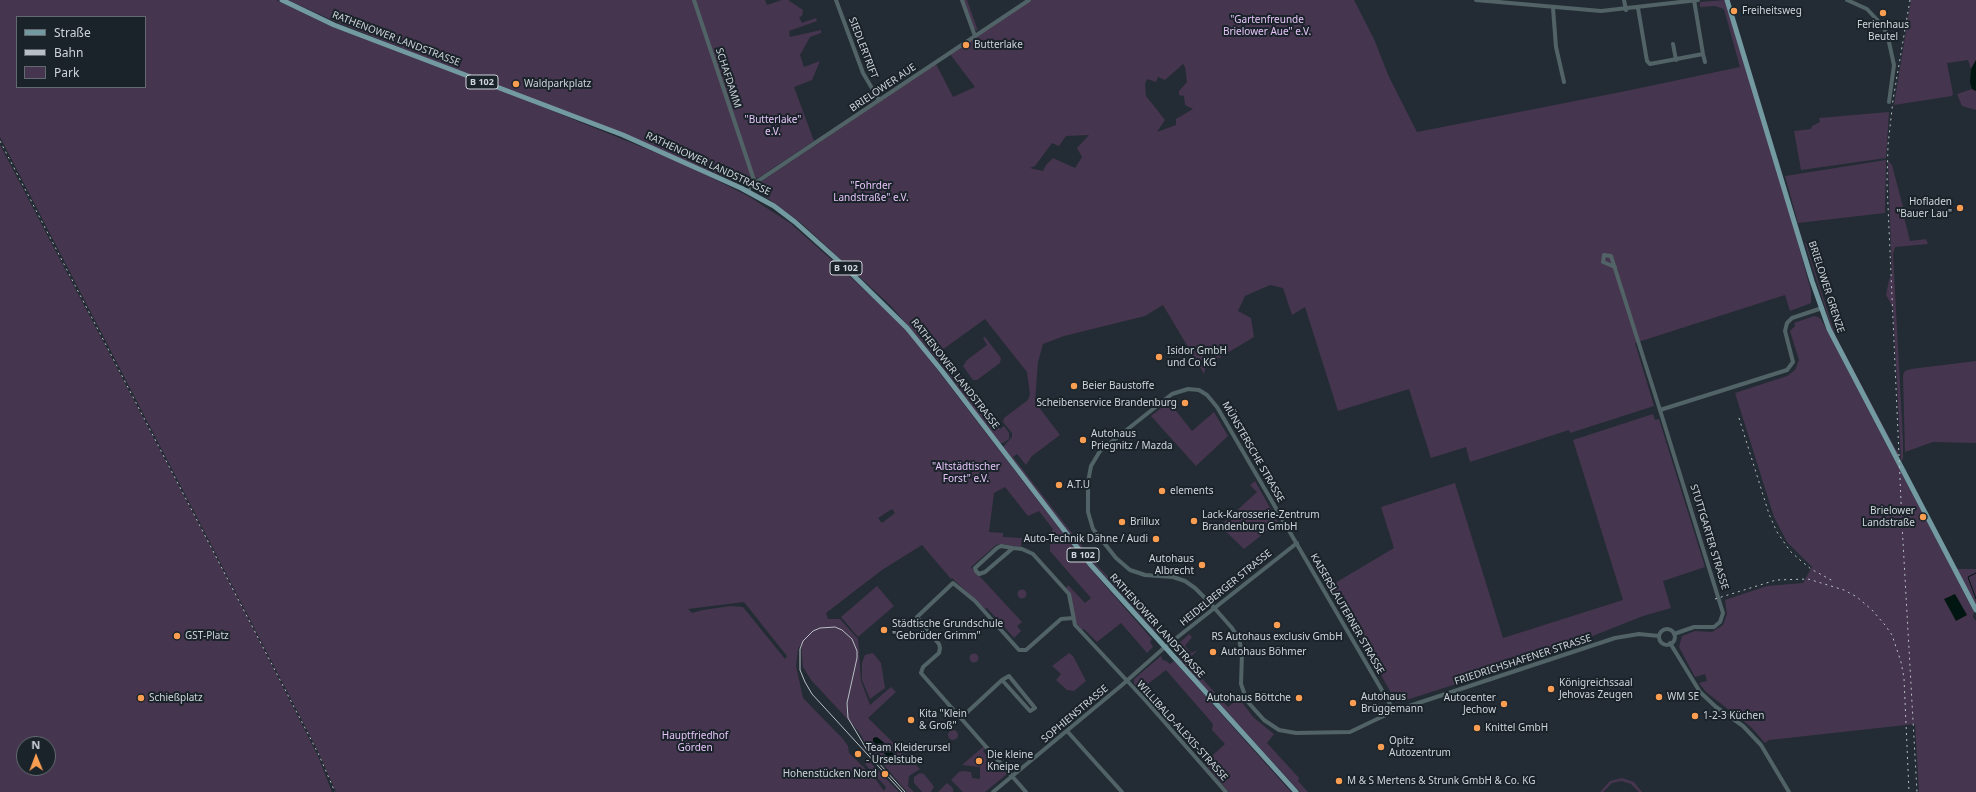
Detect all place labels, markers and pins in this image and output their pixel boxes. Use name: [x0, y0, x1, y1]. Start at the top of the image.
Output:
place label: Freiheitsweg: [1742, 5, 1802, 17]
marker: Freiheitsweg: [1729, 6, 1739, 16]
marker: Ferienhaus Beutel: [1878, 8, 1888, 18]
place label: Ferienhaus Beutel: [1857, 19, 1909, 42]
place label: Butterlake: [974, 39, 1023, 51]
marker: Butterlake: [961, 40, 971, 50]
place label: Waldparkplatz: [524, 78, 591, 90]
marker: Waldparkplatz: [511, 79, 521, 89]
place label: Hofladen "Bauer Lau": [1896, 196, 1952, 220]
marker: Hofladen "Bauer Lau": [1955, 203, 1965, 213]
place label: Isidor GmbH und Co KG: [1167, 345, 1227, 368]
marker: Isidor GmbH und Co KG: [1154, 352, 1164, 362]
place label: Beier Baustoffe: [1082, 380, 1154, 392]
marker: Beier Baustoffe: [1069, 381, 1079, 391]
place label: Scheibenservice Brandenburg: [1036, 397, 1177, 409]
marker: Scheibenservice Brandenburg: [1180, 398, 1190, 408]
place label: Autohaus Priegnitz / Mazda: [1091, 428, 1173, 452]
marker: Autohaus Priegnitz / Mazda: [1078, 435, 1088, 445]
place label: A.T.U: [1067, 479, 1090, 491]
marker: A.T.U: [1054, 480, 1064, 490]
place label: elements: [1170, 485, 1213, 497]
marker: elements: [1157, 486, 1167, 496]
place label: Brielower Landstraße: [1862, 505, 1915, 528]
place label: Lack-Karosserie-Zentrum Brandenburg GmbH: [1202, 509, 1320, 532]
marker: Brielower Landstraße: [1918, 512, 1928, 522]
place label: Brillux: [1130, 516, 1160, 528]
marker: Lack-Karosserie-Zentrum Brandenburg GmbH: [1189, 516, 1199, 526]
marker: Brillux: [1117, 517, 1127, 527]
place label: Auto-Technik Dähne / Audi: [1024, 533, 1148, 545]
marker: Auto-Technik Dähne / Audi: [1151, 534, 1161, 544]
place label: Autohaus Albrecht: [1149, 553, 1194, 576]
marker: Autohaus Albrecht: [1197, 560, 1207, 570]
place label: Städtische Grundschule "Gebrüder Grimm": [892, 618, 1003, 642]
marker: RS Autohaus exclusiv GmbH: [1272, 620, 1282, 630]
marker: Städtische Grundschule "Gebrüder Grimm": [879, 625, 889, 635]
place label: GST-Platz: [185, 630, 229, 642]
marker: GST-Platz: [172, 631, 182, 641]
place label: RS Autohaus exclusiv GmbH: [1211, 631, 1343, 643]
place label: Autohaus Böhmer: [1221, 646, 1306, 658]
marker: Autohaus Böhmer: [1208, 647, 1218, 657]
place label: Königreichssaal Jehovas Zeugen: [1559, 677, 1633, 700]
marker: Königreichssaal Jehovas Zeugen: [1546, 684, 1556, 694]
place label: Autohaus Brüggemann: [1361, 691, 1423, 714]
place label: WM SE: [1667, 691, 1699, 703]
place label: Schießplatz: [149, 692, 203, 704]
place label: Autohaus Böttche: [1207, 692, 1291, 704]
place label: Autocenter Jechow: [1444, 692, 1496, 716]
marker: WM SE: [1654, 692, 1664, 702]
marker: Schießplatz: [136, 693, 146, 703]
marker: Autohaus Böttche: [1294, 693, 1304, 703]
marker: Autohaus Brüggemann: [1348, 698, 1358, 708]
marker: Autocenter Jechow: [1499, 699, 1509, 709]
place label: Kita "Klein & Groß": [919, 708, 967, 732]
place label: 1-2-3 Küchen: [1703, 710, 1764, 722]
marker: 1-2-3 Küchen: [1690, 711, 1700, 721]
marker: Kita "Klein & Groß": [906, 715, 916, 725]
place label: Knittel GmbH: [1485, 722, 1548, 734]
marker: Knittel GmbH: [1472, 723, 1482, 733]
place label: Opitz Autozentrum: [1389, 735, 1451, 758]
place label: Team Kleiderursel - Urselstube: [866, 742, 950, 766]
marker: Opitz Autozentrum: [1376, 742, 1386, 752]
marker: Team Kleiderursel - Urselstube: [853, 749, 863, 759]
place label: Die kleine Kneipe: [987, 749, 1033, 772]
marker: Die kleine Kneipe: [974, 756, 984, 766]
place label: Hohenstücken Nord: [783, 768, 877, 780]
marker: Hohenstücken Nord: [880, 769, 890, 779]
place label: M & S Mertens & Strunk GmbH & Co. KG: [1347, 775, 1535, 787]
marker: M & S Mertens & Strunk GmbH & Co. KG: [1334, 776, 1344, 786]

